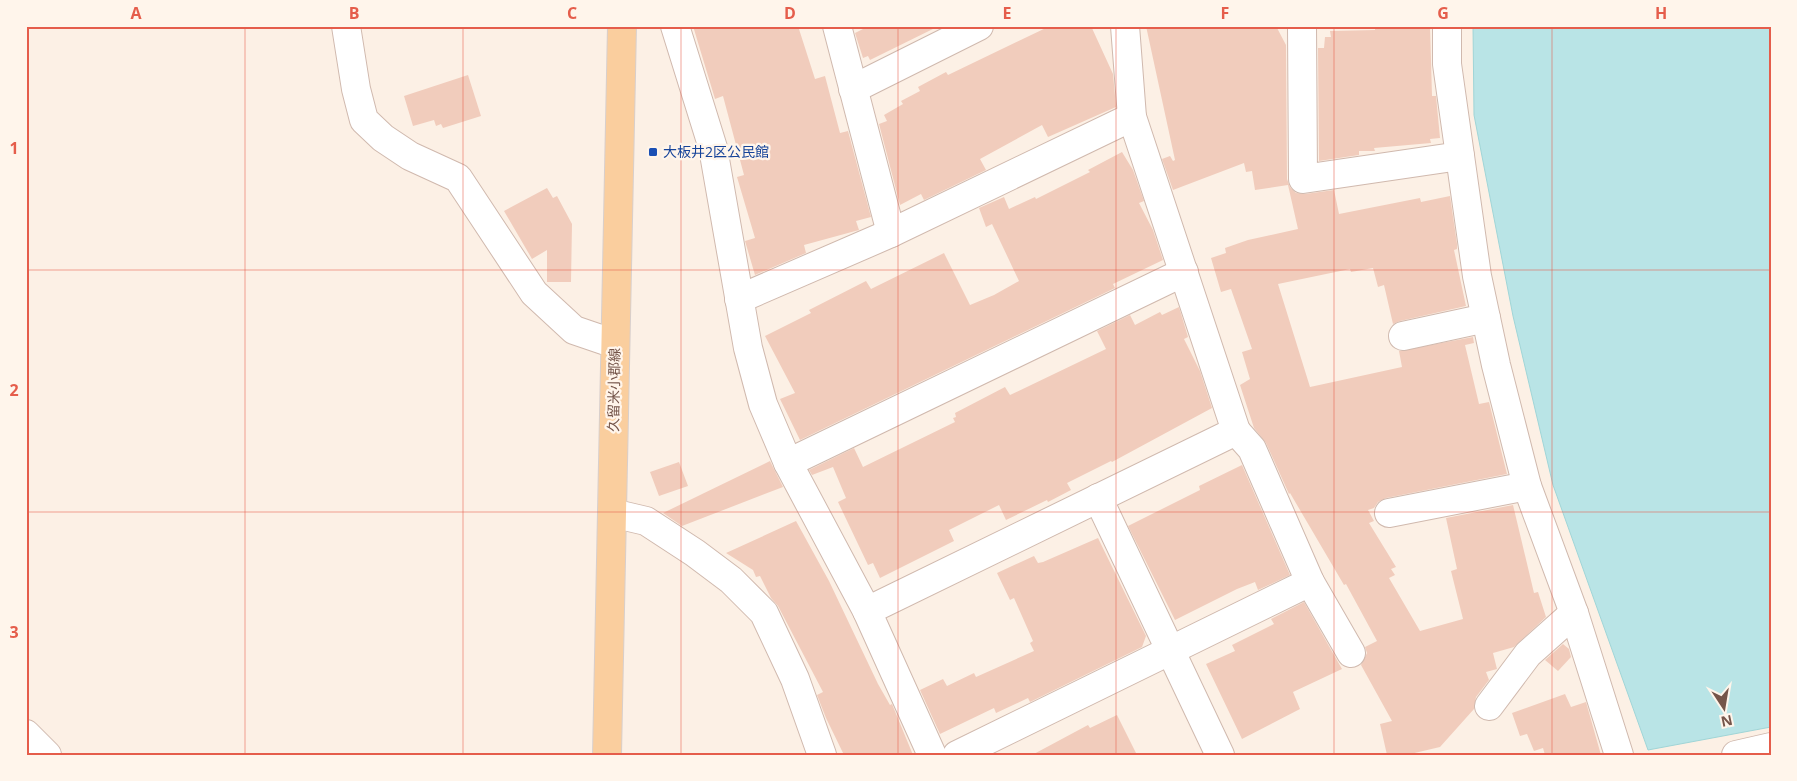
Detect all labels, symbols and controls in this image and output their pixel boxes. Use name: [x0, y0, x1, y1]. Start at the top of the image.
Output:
text: A: [130, 2, 142, 24]
text: B: [349, 2, 359, 24]
text: C: [567, 2, 577, 24]
text: D: [784, 2, 796, 24]
text: E: [1003, 2, 1012, 24]
text: F: [1221, 2, 1229, 24]
text: G: [1437, 2, 1449, 24]
text: H: [1655, 2, 1667, 24]
text: 1: [9, 137, 19, 159]
place label: 大板井2区公民館: [663, 142, 769, 161]
marker: 大板井2区公民館: [647, 146, 659, 158]
street label: 久留米小郡線: [603, 348, 624, 432]
text: 2: [9, 379, 19, 401]
text: 3: [9, 621, 19, 643]
north arrow: [1700, 684, 1750, 734]
text: N: [1719, 711, 1734, 732]

